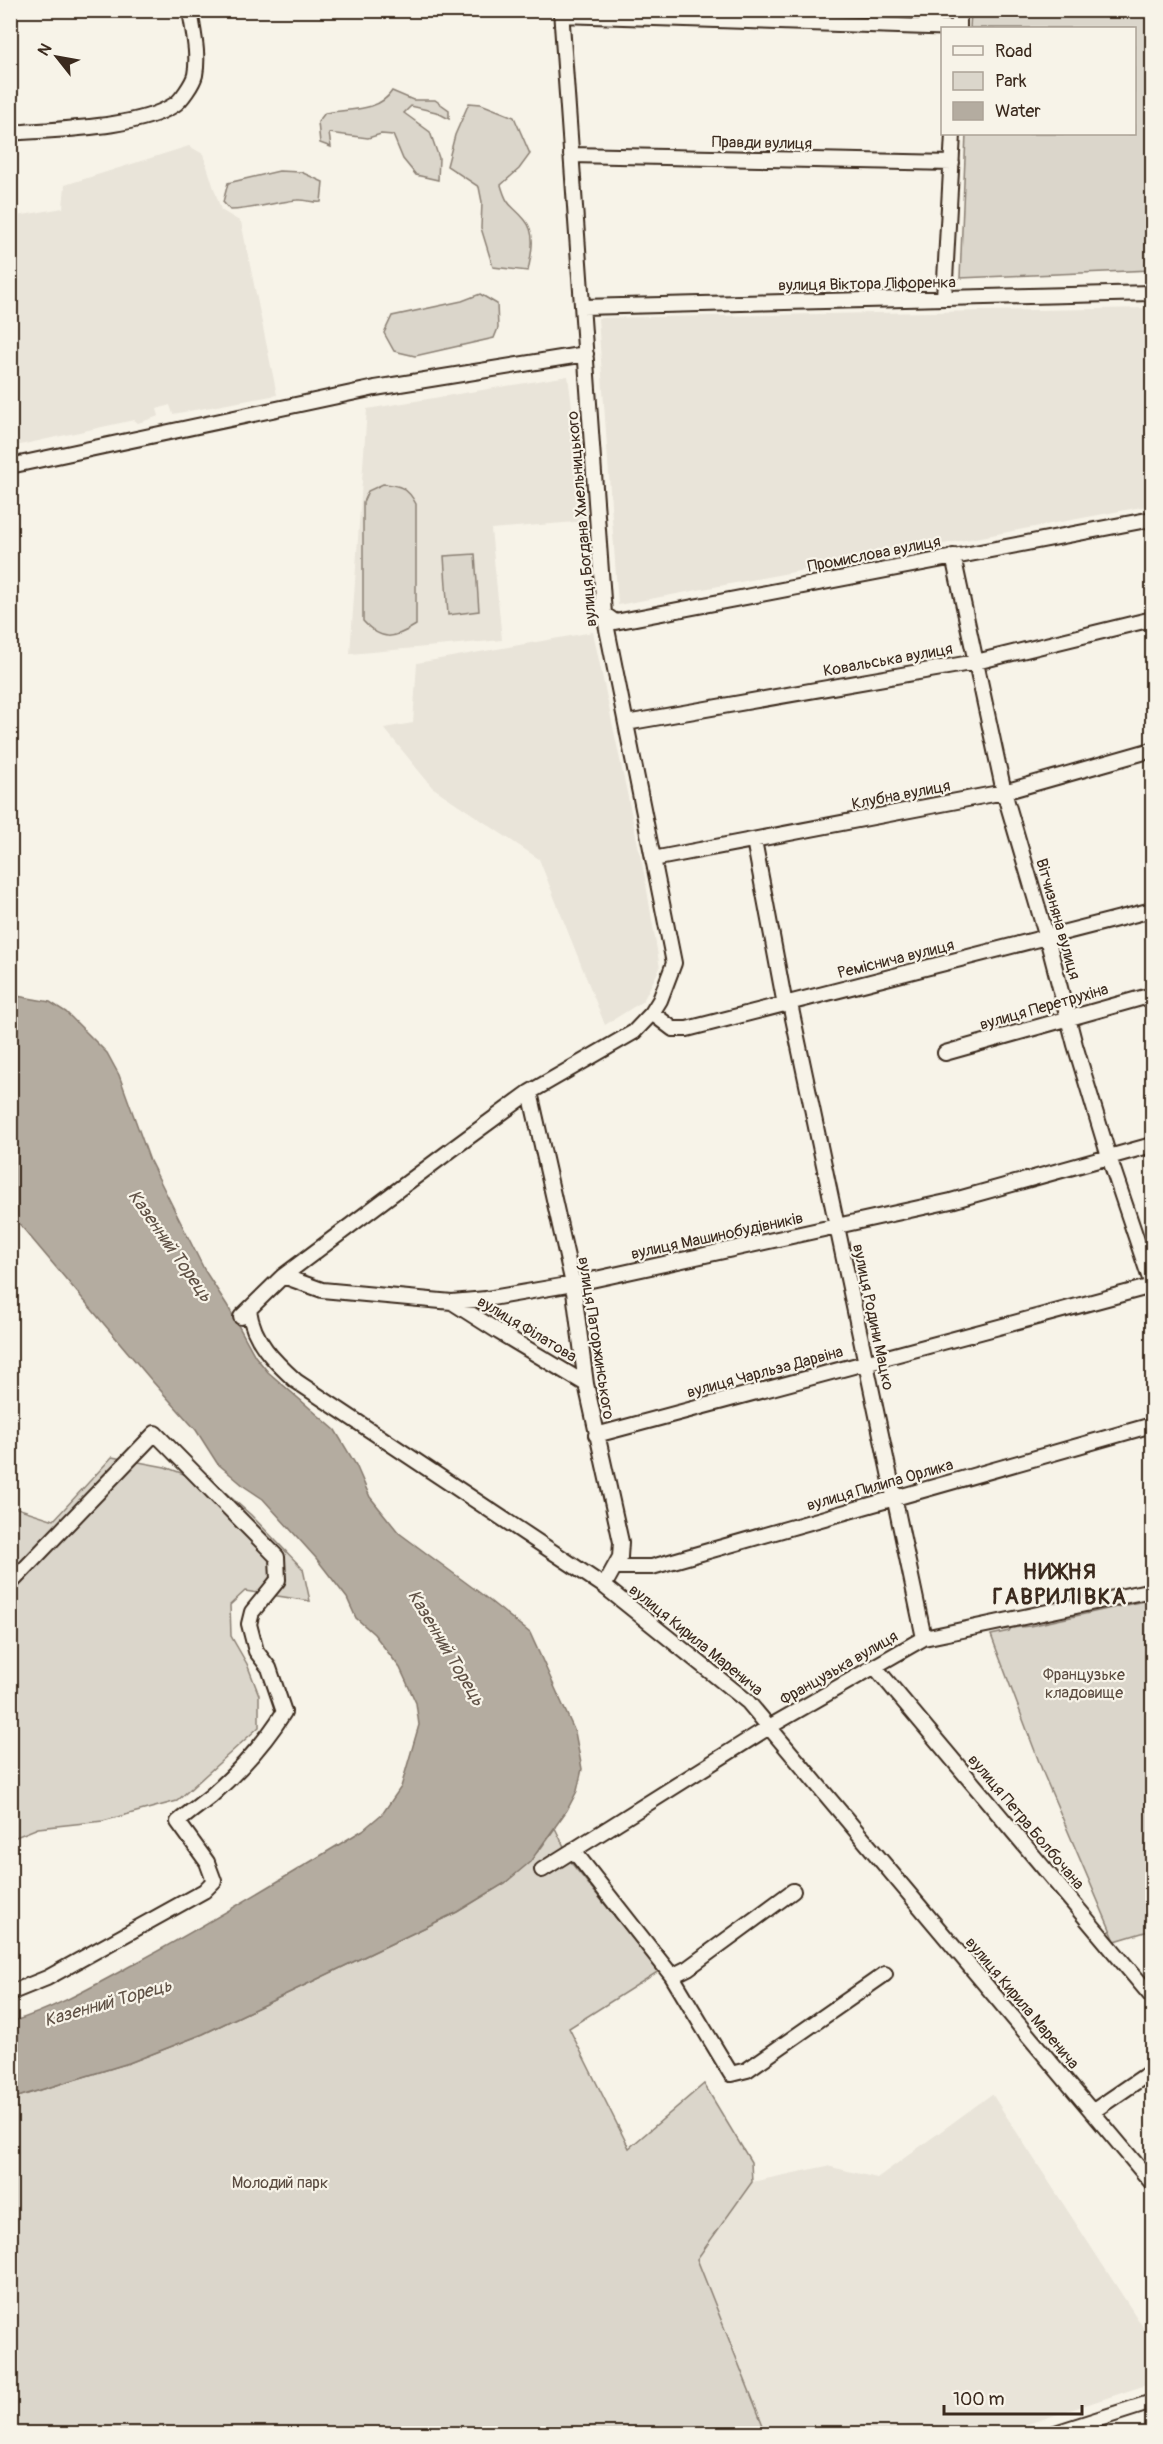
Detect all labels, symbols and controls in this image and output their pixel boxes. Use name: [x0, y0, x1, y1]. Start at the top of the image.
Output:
north arrow: [27, 27, 87, 87]
legend: [941, 27, 1136, 135]
text: N: [34, 40, 56, 60]
text: Road: [995, 40, 1032, 63]
text: Park: [995, 70, 1027, 93]
text: Water: [995, 100, 1041, 123]
street label: Правди вулиця: [712, 132, 812, 154]
street label: вулиця Віктора Ліфоренка: [778, 272, 956, 296]
street label: вулиця Богдана Хмельницького: [563, 410, 601, 628]
street label: Промислова вулиця: [806, 531, 942, 577]
street label: Ковальська вулиця: [822, 639, 954, 681]
street label: Клубна вулиця: [850, 776, 952, 814]
street label: Вітчизняна вулиця: [1031, 856, 1085, 982]
street label: Реміснича вулиця: [836, 935, 956, 983]
street label: вулиця Перетрухіна: [977, 979, 1111, 1035]
water label: Казенний Торець: [123, 1186, 218, 1307]
street label: вулиця Машинобудівників: [629, 1208, 805, 1264]
street label: вулиця Родини Мацко: [848, 1242, 898, 1392]
street label: вулиця Паторжинського: [573, 1255, 619, 1421]
street label: вулиця Філатова: [474, 1291, 580, 1367]
street label: вулиця Чарльза Дарвіна: [685, 1342, 845, 1402]
street label: вулиця Пилипа Орлика: [804, 1455, 956, 1515]
district label: НИЖНЯ ГАВРИЛІВКА: [992, 1558, 1128, 1611]
street label: вулиця Кирила Маренича: [625, 1580, 767, 1700]
water label: Казенний Торець: [402, 1586, 490, 1711]
street label: Французька вулиця: [777, 1626, 901, 1710]
park label: Французьке кладовище: [1043, 1665, 1125, 1703]
street label: вулиця Петра Болбочана: [964, 1750, 1088, 1894]
street label: вулиця Кирила Маренича: [961, 1933, 1083, 2073]
water label: Казенний Торець: [42, 1974, 175, 2032]
park label: Молодий парк: [232, 2173, 328, 2193]
scale bar: [944, 2378, 1082, 2416]
text: 100 m: [953, 2388, 1005, 2411]

